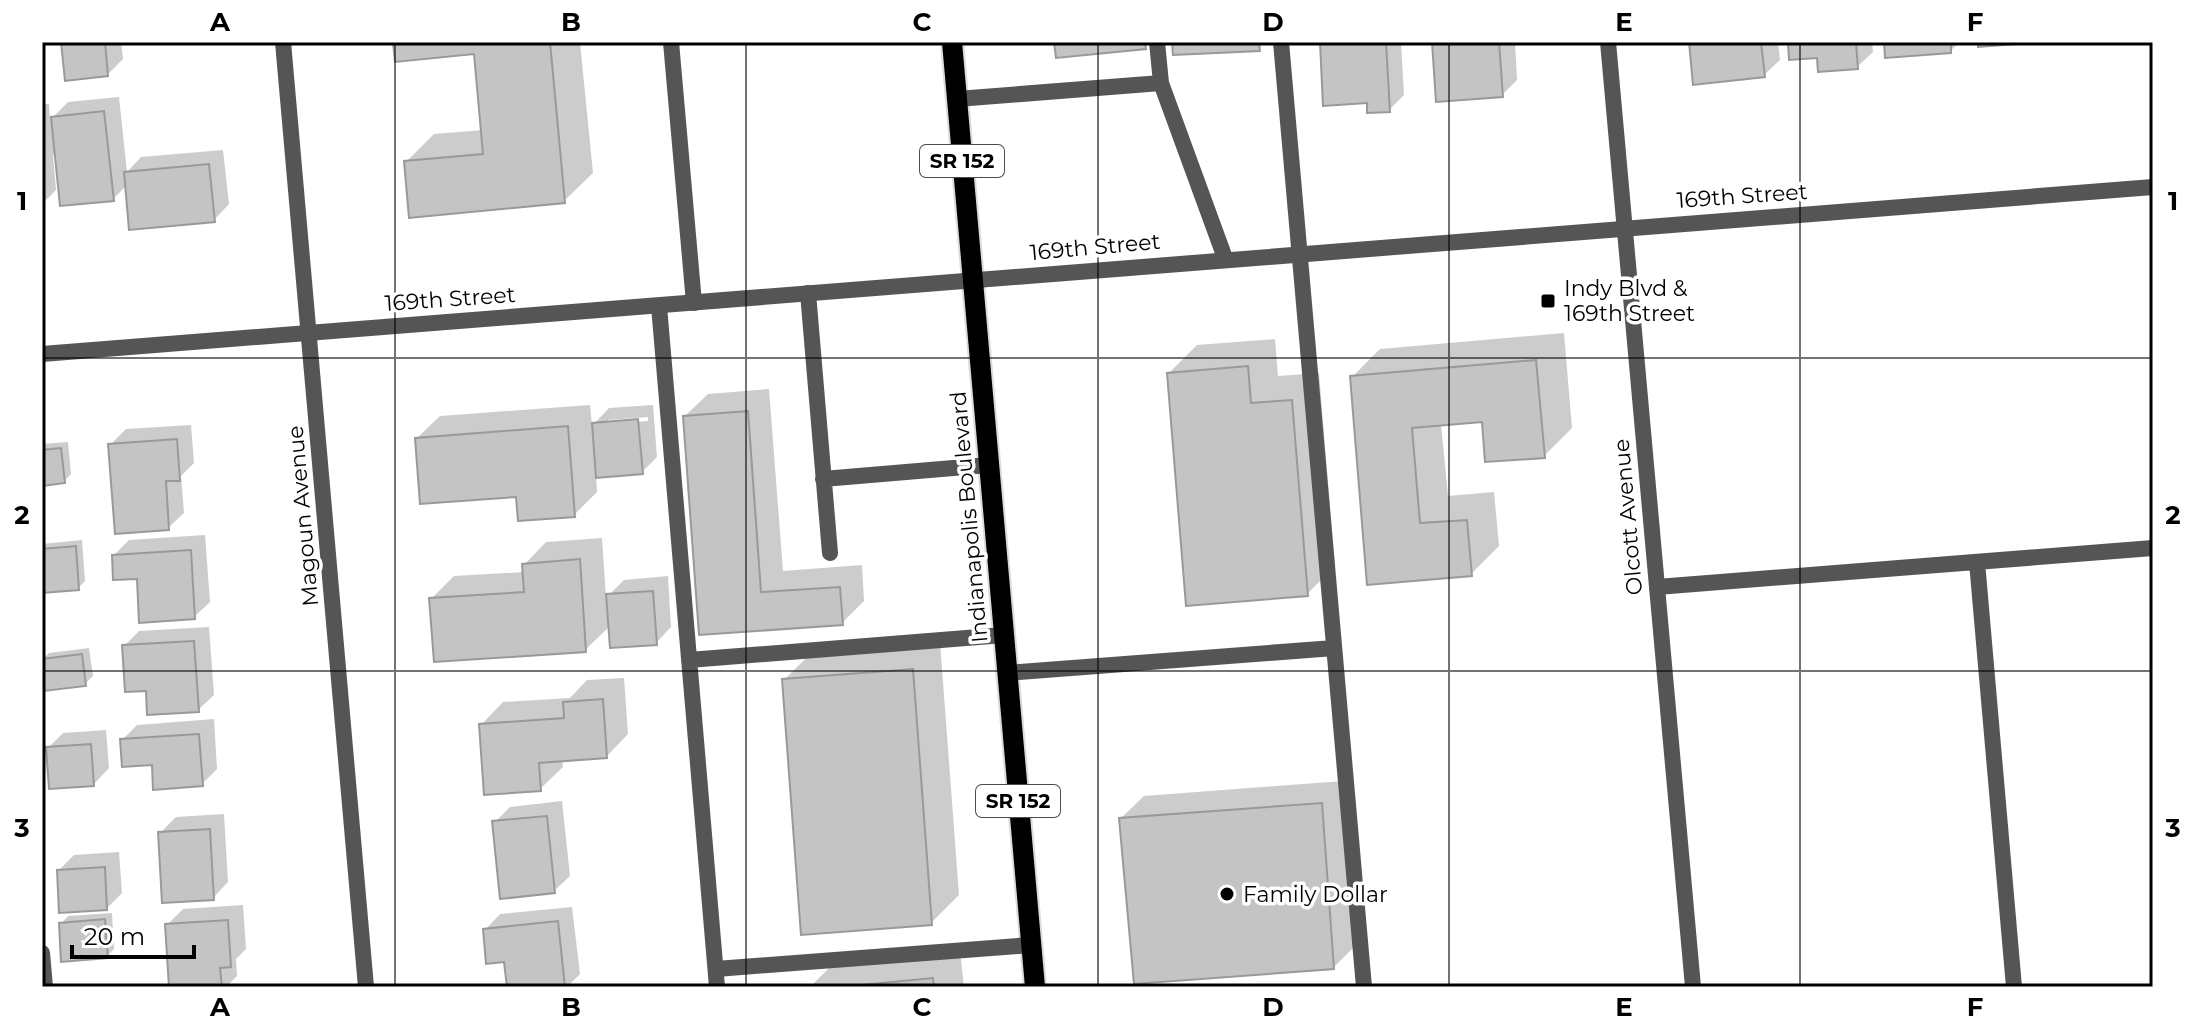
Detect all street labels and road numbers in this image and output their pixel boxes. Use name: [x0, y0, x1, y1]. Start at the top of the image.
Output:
road number: SR 152: [920, 145, 1004, 177]
street label: 169th Street: [1676, 178, 1808, 214]
street label: 169th Street: [1029, 228, 1162, 266]
street label: 169th Street: [384, 281, 516, 317]
street label: Indianapolis Boulevard: [945, 390, 993, 644]
street label: Magoun Avenue: [282, 425, 324, 607]
street label: Olcott Avenue: [1608, 438, 1648, 596]
road number: SR 152: [976, 785, 1060, 817]

